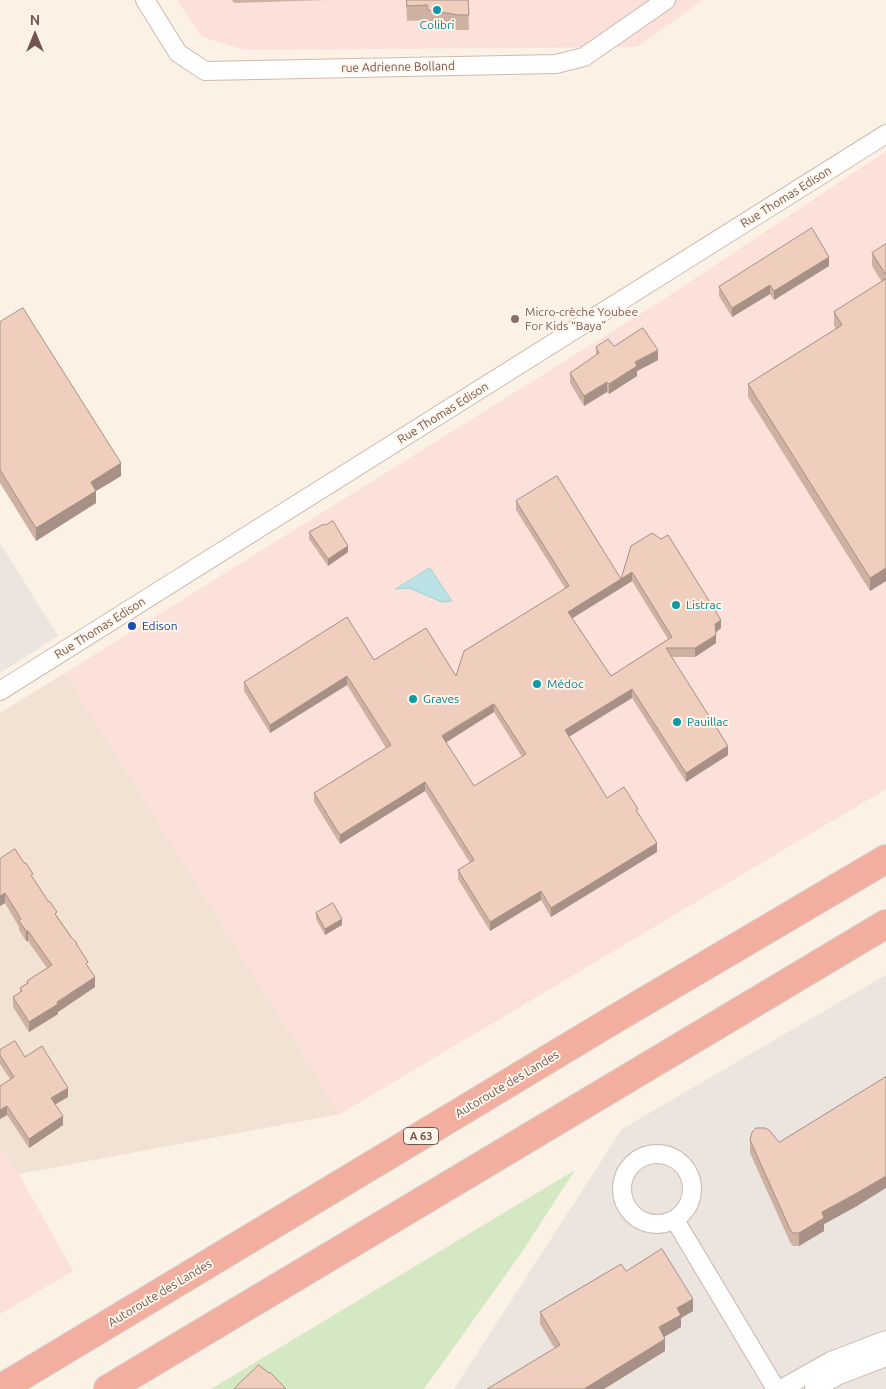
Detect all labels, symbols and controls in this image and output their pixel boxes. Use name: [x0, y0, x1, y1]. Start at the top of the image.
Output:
marker: Colibri: [431, 4, 443, 16]
north arrow: [10, 10, 60, 60]
text: N: [30, 12, 40, 28]
place label: Colibri: [420, 18, 454, 32]
street label: rue Adrienne Bolland: [341, 59, 455, 75]
street label: Rue Thomas Edison: [738, 163, 834, 231]
place label: Micro-crèche Youbee For Kids “Baya”: [525, 305, 638, 333]
marker: Micro-crèche Youbee For Kids “Baya”: [509, 313, 521, 325]
street label: Rue Thomas Edison: [395, 379, 491, 447]
street label: Rue Thomas Edison: [52, 594, 148, 662]
place label: Listrac: [686, 598, 721, 612]
marker: Listrac: [670, 599, 682, 611]
place label: Edison: [142, 619, 178, 633]
marker: Edison: [126, 620, 138, 632]
place label: Médoc: [547, 677, 584, 691]
marker: Médoc: [531, 678, 543, 690]
place label: Graves: [423, 692, 459, 706]
marker: Graves: [407, 693, 419, 705]
place label: Pauillac: [687, 715, 728, 729]
marker: Pauillac: [671, 716, 683, 728]
street label: Autoroute des Landes: [453, 1047, 561, 1121]
road number: A 63: [404, 1128, 438, 1144]
street label: Autoroute des Landes: [106, 1256, 214, 1330]

